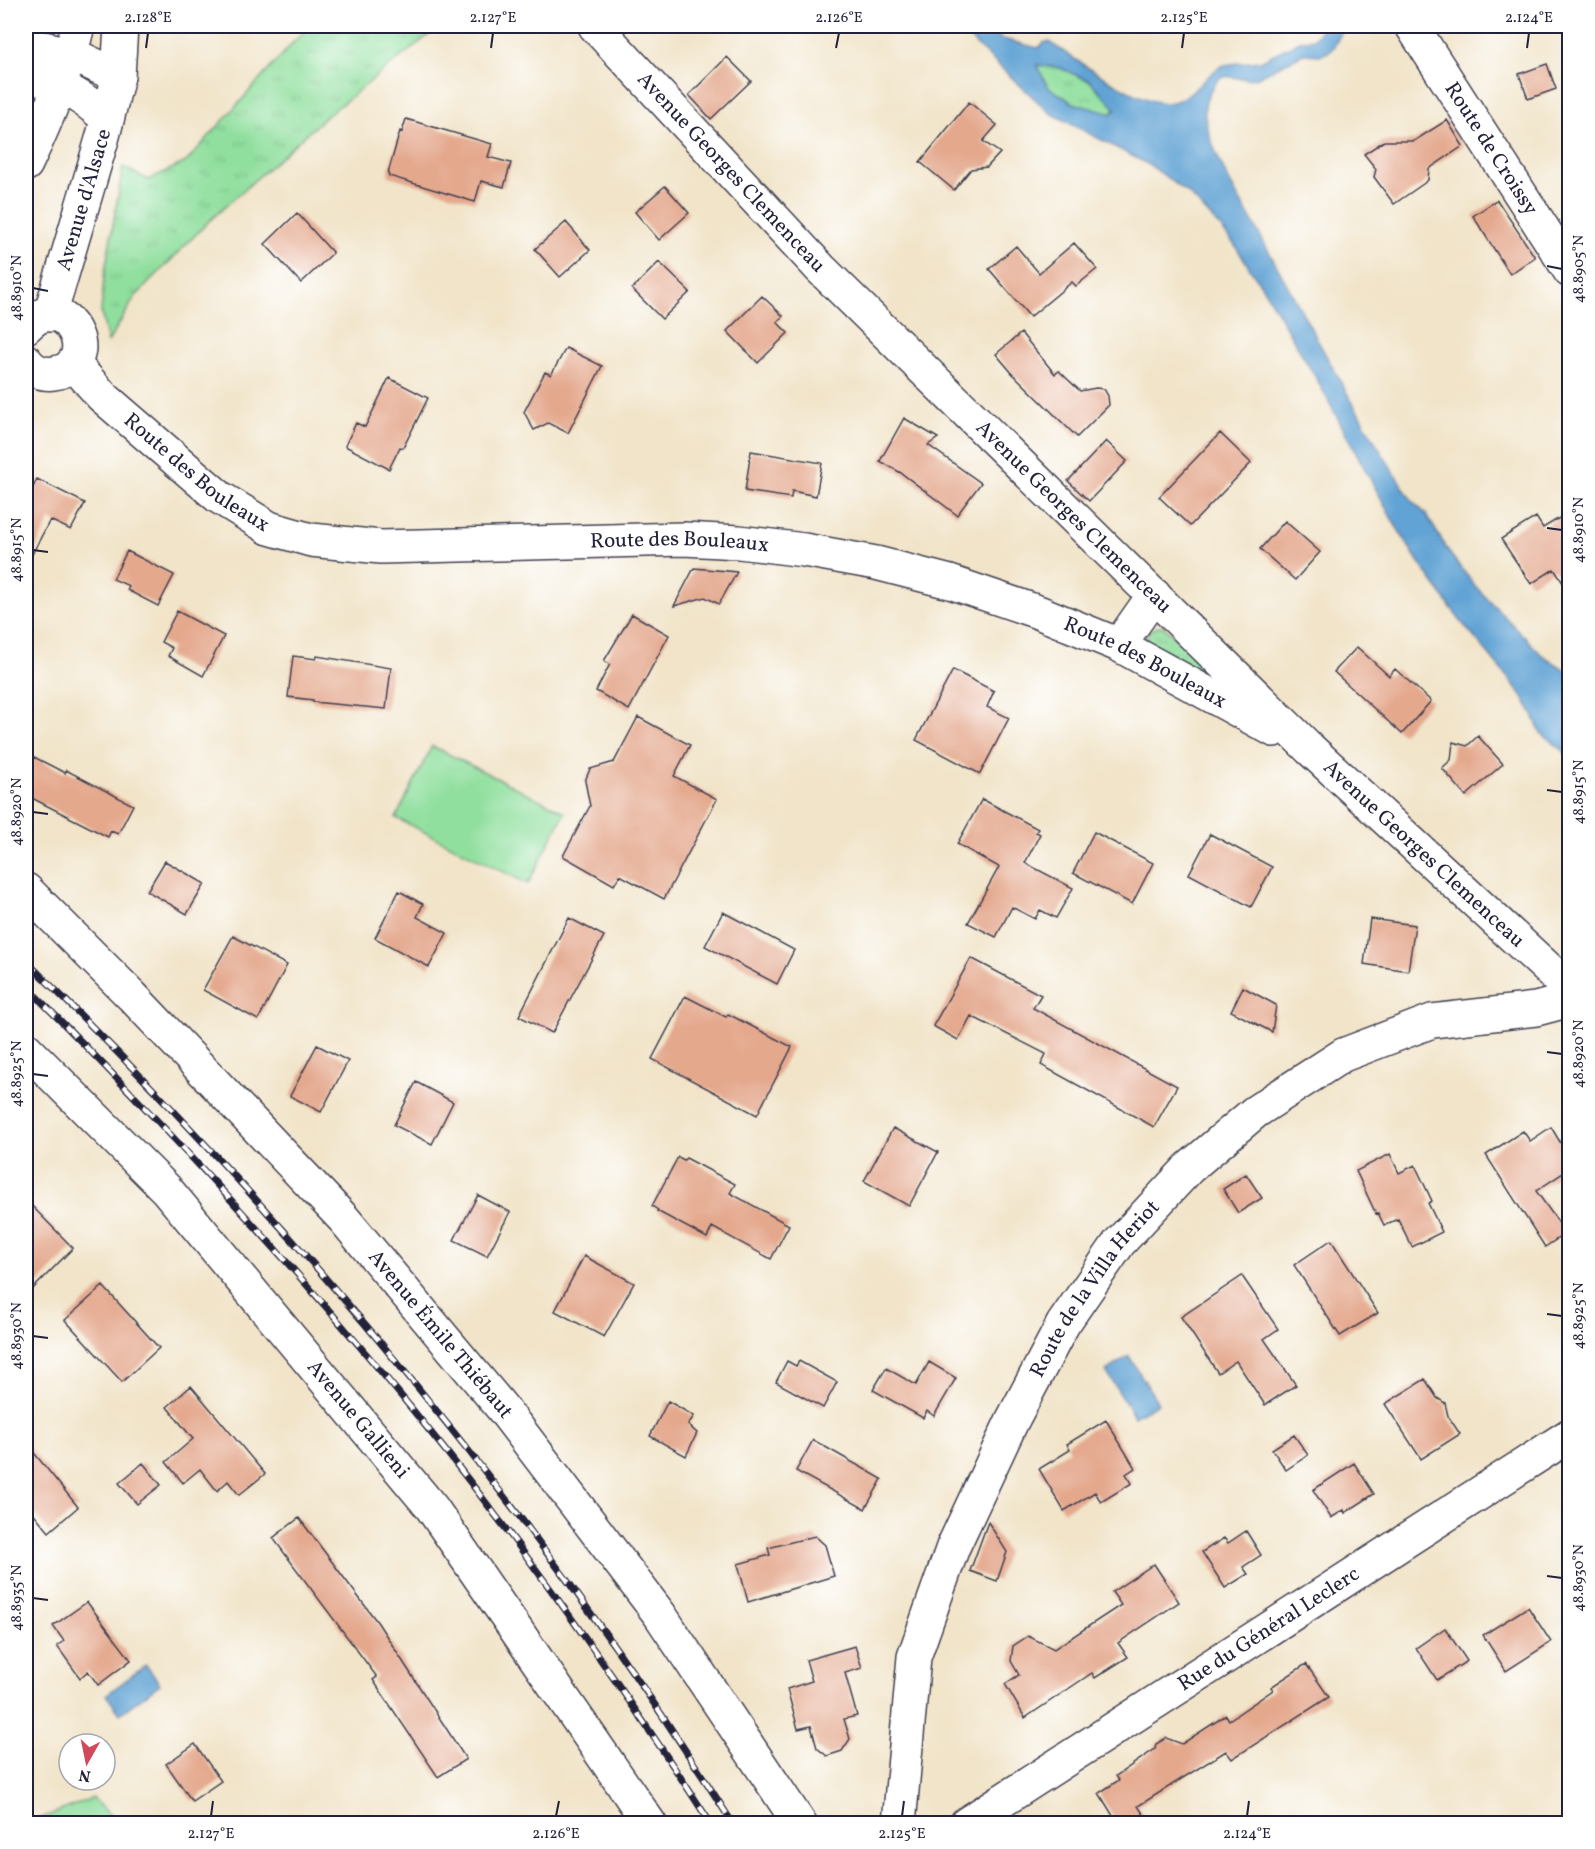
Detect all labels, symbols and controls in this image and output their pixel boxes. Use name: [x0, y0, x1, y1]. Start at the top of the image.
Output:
text: 2.128°E: [124, 8, 172, 29]
text: 2.127°E: [470, 8, 517, 29]
text: 2.126°E: [815, 8, 863, 29]
text: 2.125°E: [1160, 8, 1208, 29]
text: 2.124°E: [1505, 8, 1553, 29]
street label: Avenue Georges Clemenceau: [630, 66, 832, 279]
street label: Route de Croissy: [1437, 76, 1545, 222]
street label: Avenue d'Alsace: [49, 126, 119, 274]
text: 48.8905°N: [1569, 235, 1590, 303]
text: 48.8910°N: [7, 255, 28, 321]
street label: Route des Bouleaux: [117, 406, 275, 539]
street label: Avenue Georges Clemenceau: [969, 414, 1178, 620]
text: 48.8910°N: [1569, 497, 1590, 563]
text: 48.8915°N: [7, 518, 28, 583]
street label: Route des Bouleaux: [590, 524, 771, 560]
street label: Route des Bouleaux: [1059, 609, 1232, 716]
street label: Avenue Georges Clemenceau: [1317, 754, 1531, 955]
text: 48.8915°N: [1569, 760, 1590, 825]
text: 48.8920°N: [7, 778, 28, 846]
text: 48.8920°N: [1569, 1020, 1590, 1088]
text: 48.8925°N: [7, 1040, 28, 1108]
street label: Route de la Villa Heriot: [1023, 1194, 1166, 1383]
street label: Avenue Émile Thiébaut: [361, 1244, 520, 1425]
text: 48.8925°N: [1569, 1282, 1590, 1350]
text: 48.8930°N: [7, 1302, 28, 1370]
street label: Avenue Gallieni: [300, 1354, 416, 1485]
text: 48.8930°N: [1569, 1544, 1590, 1612]
street label: Rue du Général Leclerc: [1172, 1560, 1365, 1698]
text: 48.8935°N: [7, 1565, 28, 1631]
north arrow: [57, 1732, 117, 1792]
text: N: [77, 1763, 92, 1787]
text: 2.127°E: [188, 1824, 235, 1845]
text: 2.126°E: [532, 1824, 580, 1845]
text: 2.125°E: [878, 1824, 926, 1845]
text: 2.124°E: [1223, 1824, 1271, 1845]

